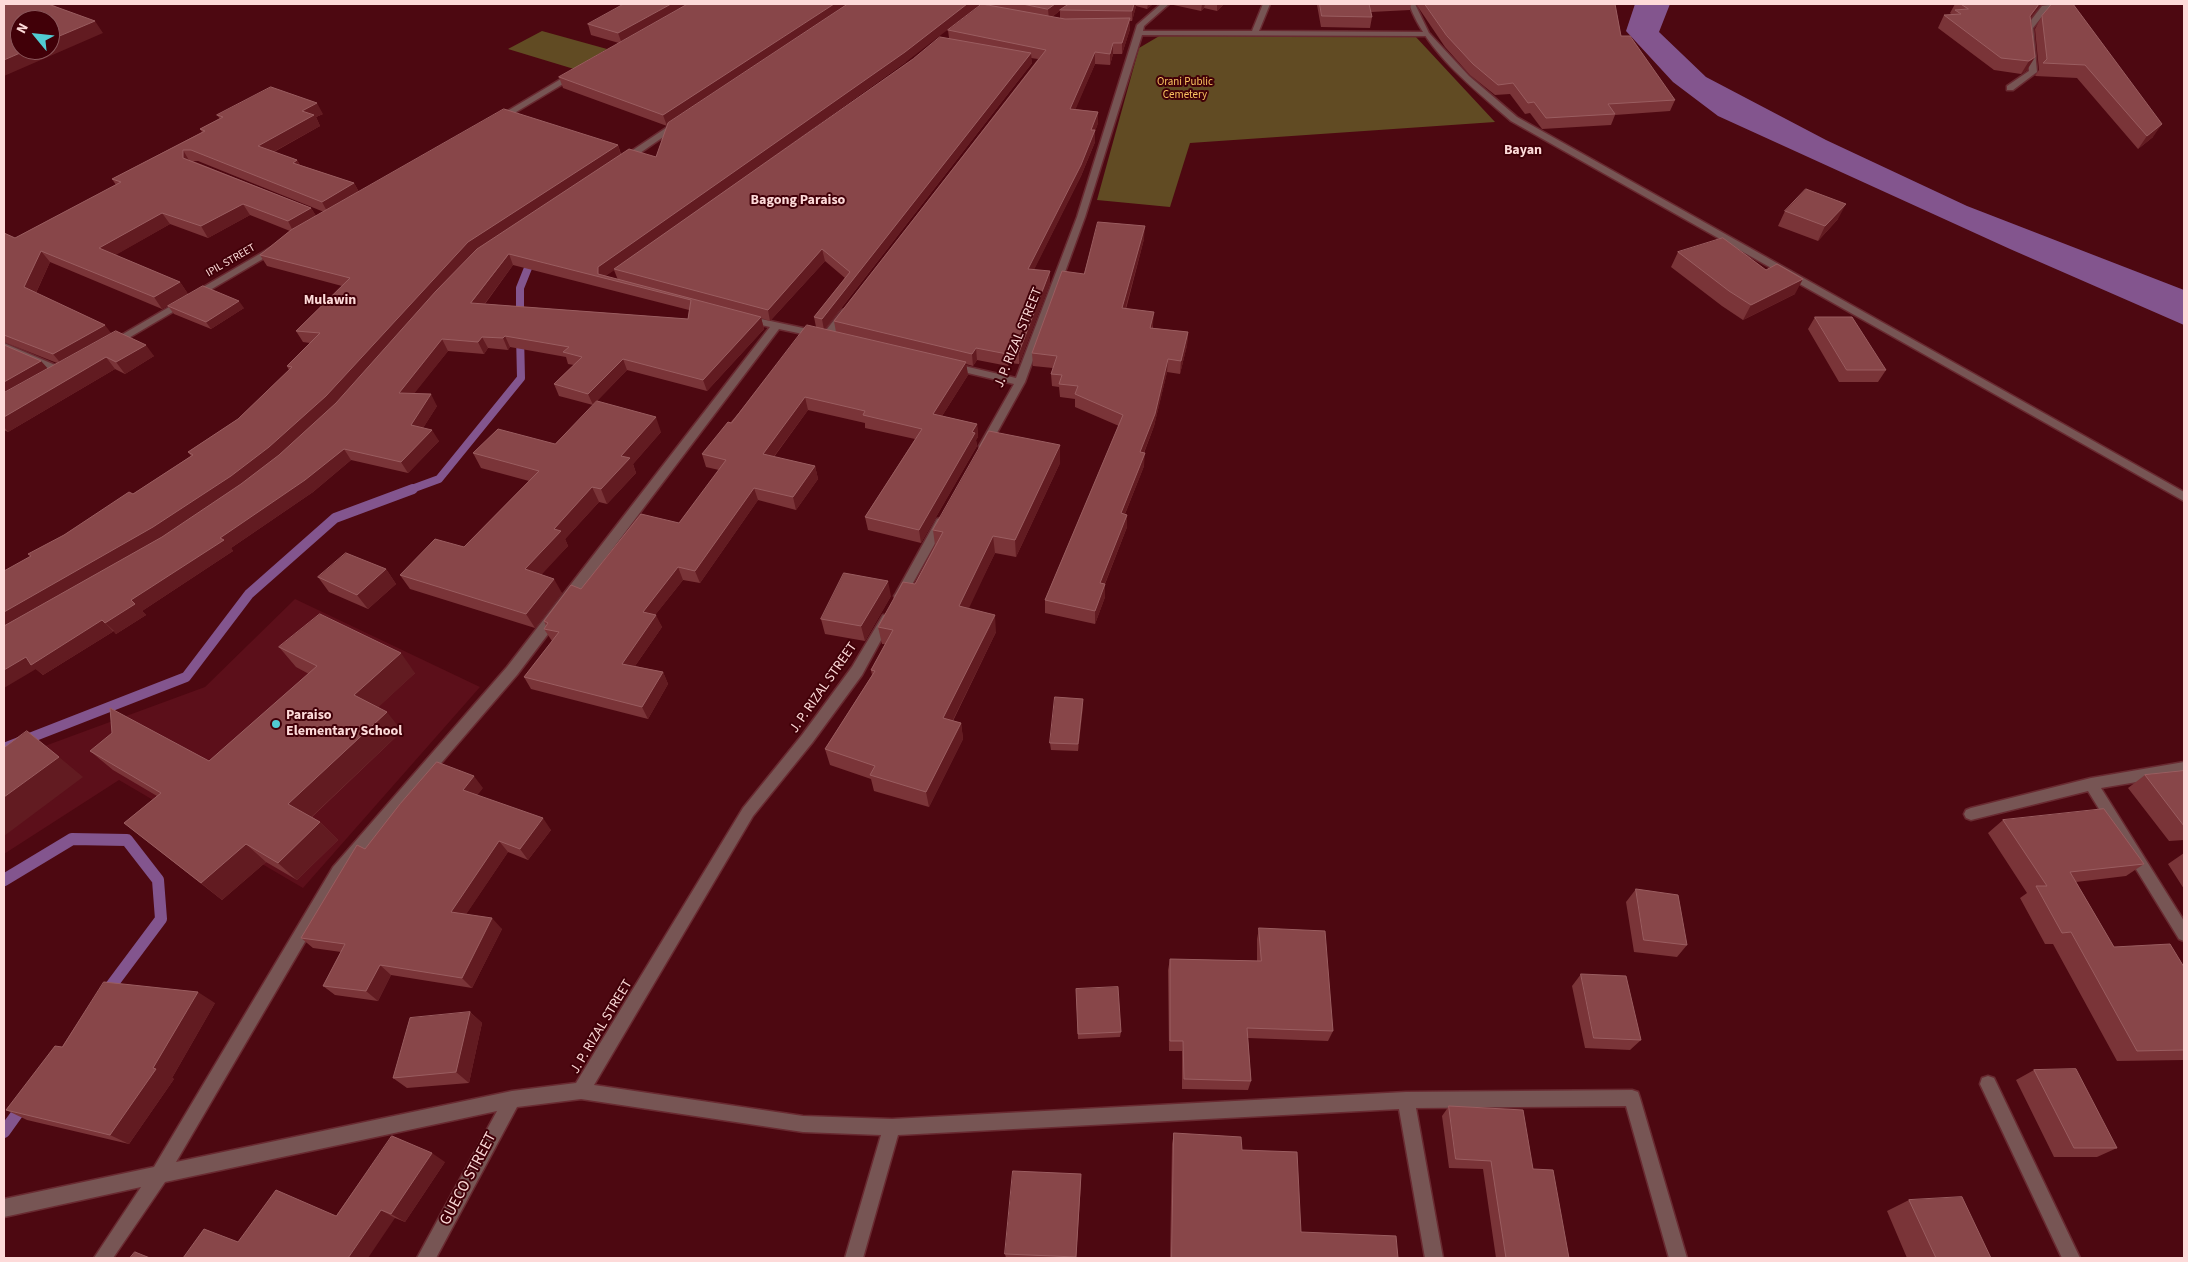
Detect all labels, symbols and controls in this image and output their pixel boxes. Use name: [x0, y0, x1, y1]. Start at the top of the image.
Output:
north arrow: [10, 10, 60, 60]
text: N: [12, 20, 34, 37]
park label: Orani Public Cemetery: [1157, 76, 1213, 102]
district label: Bayan: [1504, 143, 1542, 159]
district label: Bagong Paraiso: [751, 193, 845, 209]
street label: IPIL STREET: [204, 242, 258, 280]
street label: J. P. RIZAL STREET: [991, 285, 1047, 391]
district label: Mulawin: [304, 293, 356, 309]
street label: J. P. RIZAL STREET: [787, 640, 861, 736]
place label: Paraiso Elementary School: [286, 708, 402, 740]
marker: Paraiso Elementary School: [270, 718, 282, 730]
street label: J. P. RIZAL STREET: [567, 977, 637, 1077]
street label: GUECO STREET: [436, 1129, 502, 1229]

